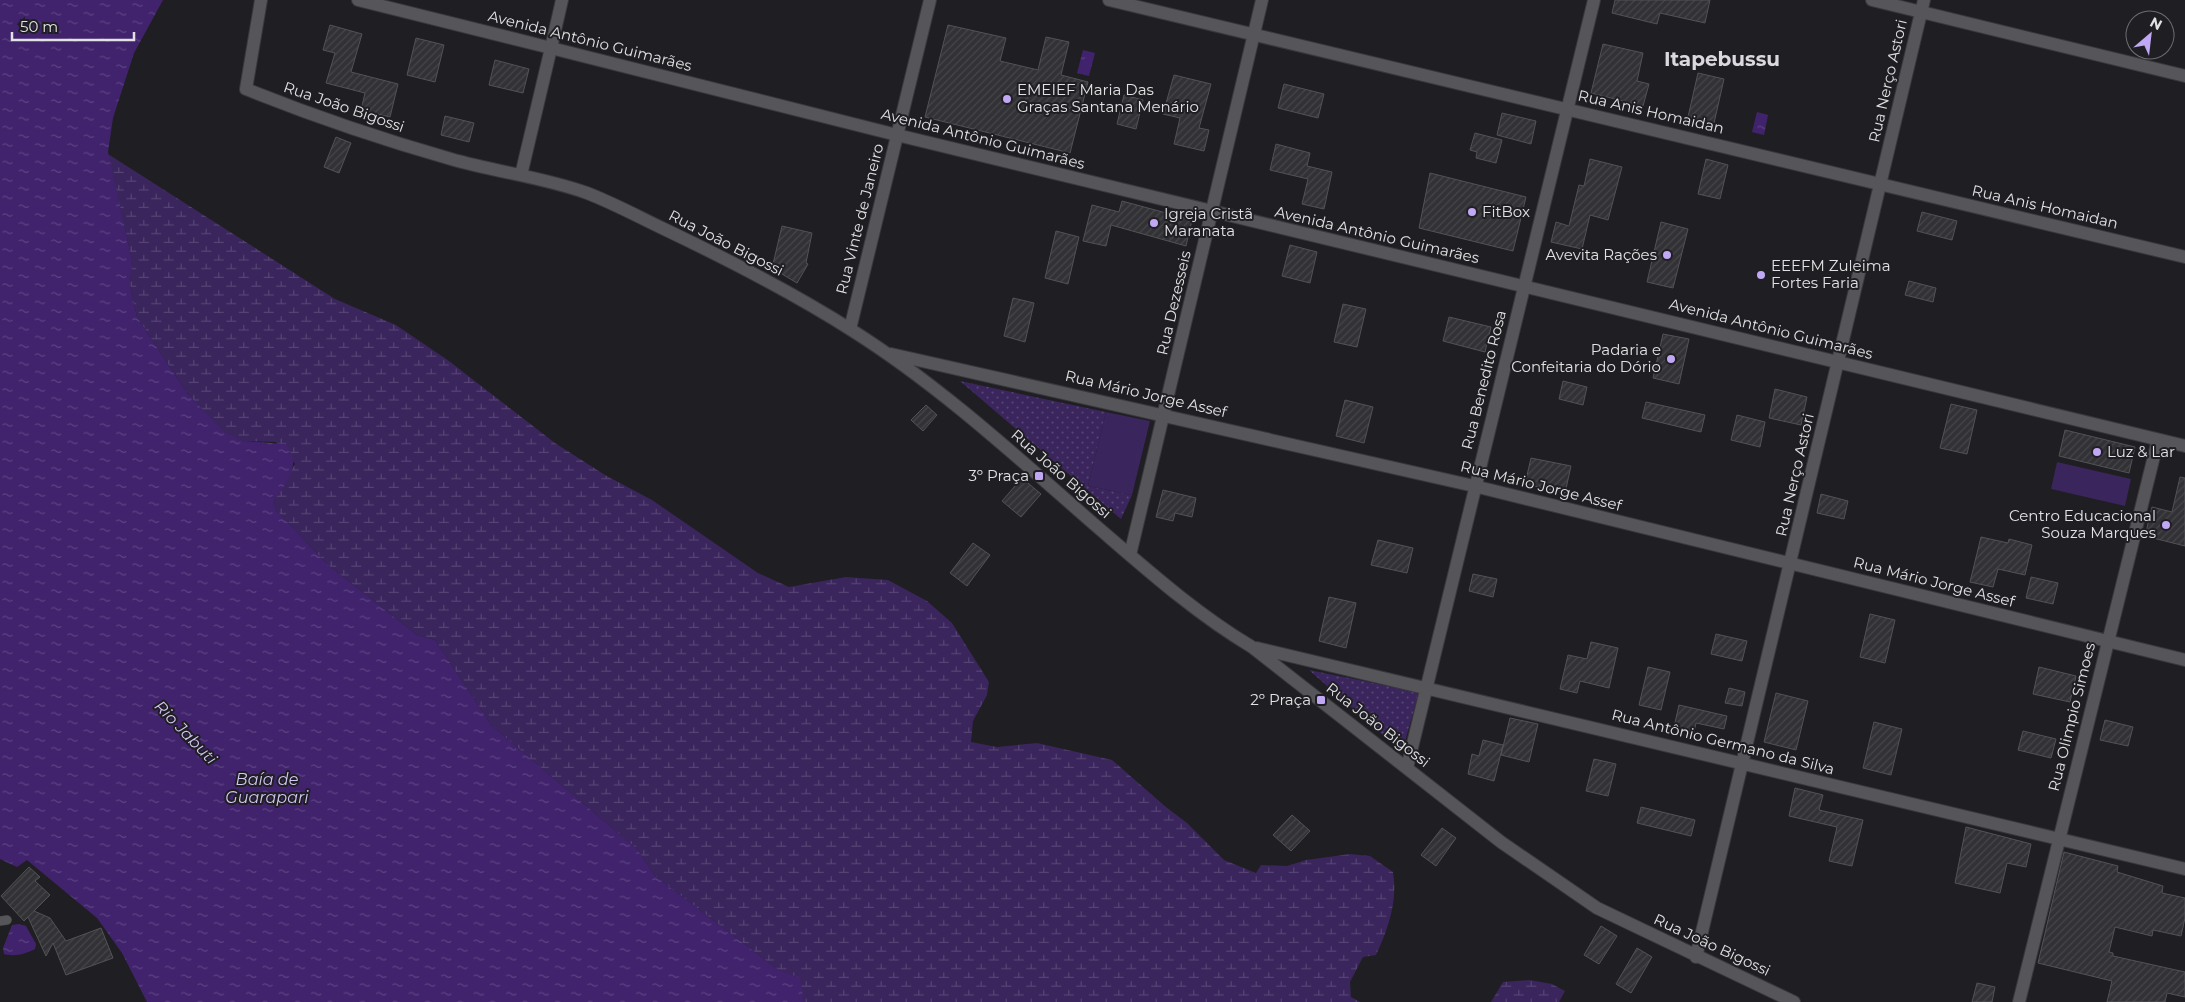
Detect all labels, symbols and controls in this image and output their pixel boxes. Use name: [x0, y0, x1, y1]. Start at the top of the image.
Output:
street label: Avenida Antônio Guimarães: [486, 6, 694, 75]
scale bar: [12, 10, 135, 42]
north arrow: [2125, 10, 2175, 60]
text: N: [2147, 13, 2165, 34]
text: 50 m: [20, 17, 58, 36]
street label: Rua Nerço Astori: [1864, 18, 1911, 144]
district label: Itapebussu: [1664, 47, 1780, 71]
street label: Rua João Bigossi: [281, 77, 407, 136]
place label: EMEIEF Maria Das Graças Santana Menário: [1017, 80, 1199, 116]
street label: Rua Anis Homaidan: [1576, 85, 1726, 138]
marker: EMEIEF Maria Das Graças Santana Menário: [1001, 93, 1013, 105]
street label: Avenida Antônio Guimarães: [879, 104, 1087, 173]
street label: Rua Vinte de Janeiro: [832, 141, 887, 296]
street label: Rua Anis Homaidan: [1970, 180, 2120, 233]
street label: Avenida Antônio Guimarães: [1273, 202, 1481, 267]
place label: FitBox: [1482, 202, 1530, 221]
place label: Igreja Cristã Maranata: [1164, 204, 1253, 240]
street label: Rua João Bigossi: [666, 205, 787, 280]
marker: FitBox: [1466, 206, 1478, 218]
marker: Igreja Cristã Maranata: [1148, 217, 1160, 229]
place label: Avevita Rações: [1545, 245, 1657, 264]
street label: Rua Dezesseis: [1152, 249, 1195, 357]
marker: Avevita Rações: [1661, 249, 1673, 261]
place label: EEEFM Zuleima Fortes Faria: [1771, 256, 1890, 292]
marker: EEEFM Zuleima Fortes Faria: [1755, 269, 1767, 281]
street label: Avenida Antônio Guimarães: [1667, 294, 1875, 363]
street label: Rua Benedito Rosa: [1457, 308, 1510, 452]
place label: Padaria e Confeitaria do Dório: [1511, 340, 1661, 376]
marker: Padaria e Confeitaria do Dório: [1665, 353, 1677, 365]
street label: Rua Mário Jorge Assef: [1063, 366, 1230, 422]
street label: Rua Nerço Astori: [1771, 412, 1818, 538]
street label: Rua João Bigossi: [1007, 425, 1115, 522]
place label: Luz & Lar: [2107, 442, 2175, 461]
marker: Luz & Lar: [2091, 446, 2103, 458]
street label: Rua Mário Jorge Assef: [1458, 456, 1625, 515]
place label: 3º Praça: [968, 466, 1029, 485]
marker: 3º Praça: [1033, 470, 1045, 482]
place label: Centro Educacional Souza Marques: [2009, 506, 2156, 542]
marker: Centro Educacional Souza Marques: [2160, 519, 2172, 531]
street label: Rua Mário Jorge Assef: [1851, 552, 2018, 611]
street label: Rua Olimpio Simoes: [2044, 640, 2099, 793]
street label: Rua João Bigossi: [1323, 678, 1434, 771]
place label: 2º Praça: [1250, 690, 1311, 709]
marker: 2º Praça: [1315, 694, 1327, 706]
water label: Rio Jabuti: [151, 697, 221, 769]
street label: Rua Antônio Germano da Silva: [1610, 705, 1837, 778]
water label: Baía de Guarapari: [225, 770, 309, 807]
street label: Rua João Bigossi: [1651, 909, 1774, 980]

